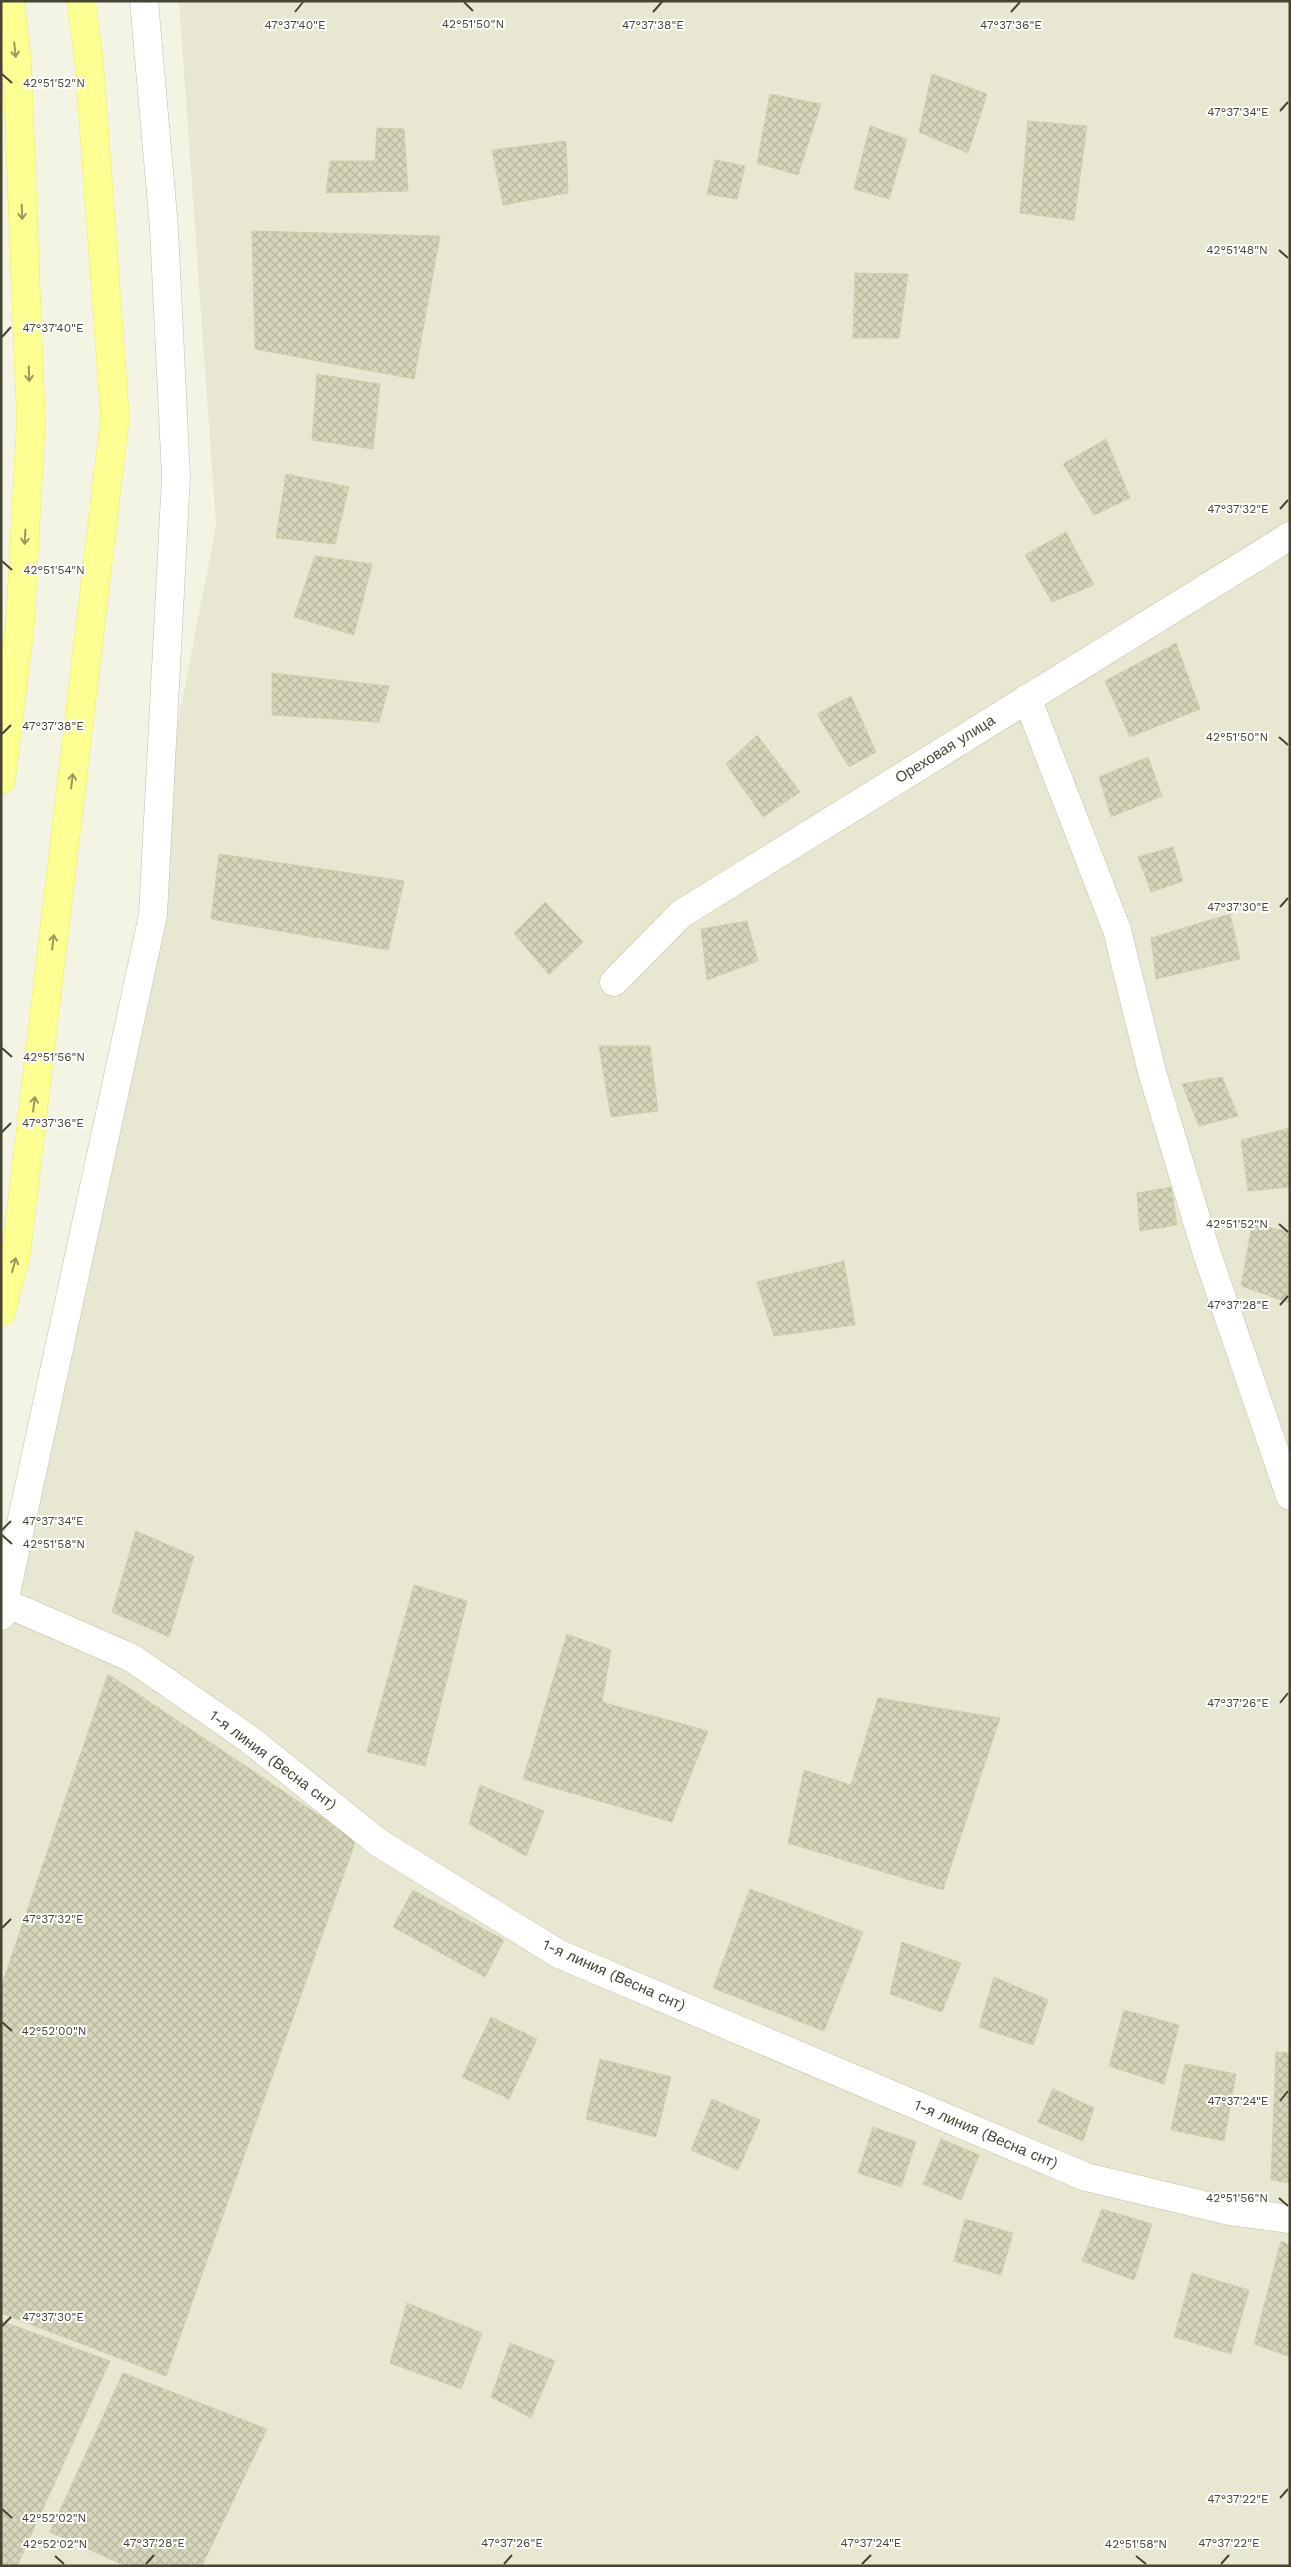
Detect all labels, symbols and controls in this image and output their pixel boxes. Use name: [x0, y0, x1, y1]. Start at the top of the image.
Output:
text: 42°51'50"N: [442, 17, 504, 31]
text: 47°37'40"E: [264, 18, 326, 32]
text: 47°37'38"E: [622, 18, 684, 32]
text: 47°37'36"E: [980, 18, 1042, 32]
one-way arrow: [10, 41, 20, 57]
text: 42°51'52"N: [23, 76, 85, 90]
text: 47°37'34"E: [1207, 105, 1269, 119]
one-way arrow: [18, 204, 27, 220]
text: 42°51'48"N: [1206, 243, 1268, 257]
text: 47°37'40"E: [22, 321, 84, 335]
one-way arrow: [24, 366, 34, 382]
text: 47°37'32"E: [1207, 502, 1269, 516]
one-way arrow: [20, 528, 29, 544]
text: 42°51'54"N: [23, 563, 85, 577]
street label: Ореховая улица: [892, 711, 999, 787]
text: 47°37'38"E: [22, 719, 84, 733]
text: 42°51'50"N: [1206, 730, 1268, 744]
one-way arrow: [67, 773, 77, 789]
text: 47°37'30"E: [1207, 900, 1269, 914]
one-way arrow: [48, 935, 58, 951]
text: 42°51'56"N: [23, 1050, 85, 1064]
one-way arrow: [29, 1096, 39, 1112]
text: 47°37'36"E: [22, 1116, 84, 1130]
text: 42°51'52"N: [1206, 1217, 1268, 1231]
one-way arrow: [9, 1257, 19, 1273]
text: 47°37'28"E: [1207, 1298, 1269, 1312]
text: 47°37'34"E: [22, 1514, 84, 1528]
text: 42°51'58"N: [23, 1537, 85, 1551]
text: 47°37'26"E: [1207, 1696, 1269, 1710]
street label: 1-я линия (Весна снт): [206, 1706, 340, 1814]
text: 47°37'32"E: [22, 1912, 84, 1926]
street label: 1-я линия (Весна снт): [540, 1935, 688, 2015]
text: 42°52'00"N: [21, 2024, 87, 2038]
text: 47°37'24"E: [1208, 2094, 1269, 2108]
street label: 1-я линия (Весна снт): [911, 2096, 1061, 2172]
text: 42°51'56"N: [1206, 2191, 1268, 2205]
text: 47°37'30"E: [22, 2310, 84, 2324]
text: 47°37'22"E: [1207, 2492, 1269, 2506]
text: 42°52'02"N: [22, 2511, 86, 2525]
text: 47°37'28"E: [123, 2536, 185, 2550]
text: 47°37'26"E: [481, 2536, 543, 2550]
text: 47°37'24"E: [841, 2536, 902, 2550]
text: 47°37'22"E: [1198, 2536, 1260, 2550]
text: 42°52'02"N: [23, 2537, 87, 2551]
text: 42°51'58"N: [1105, 2537, 1167, 2551]

